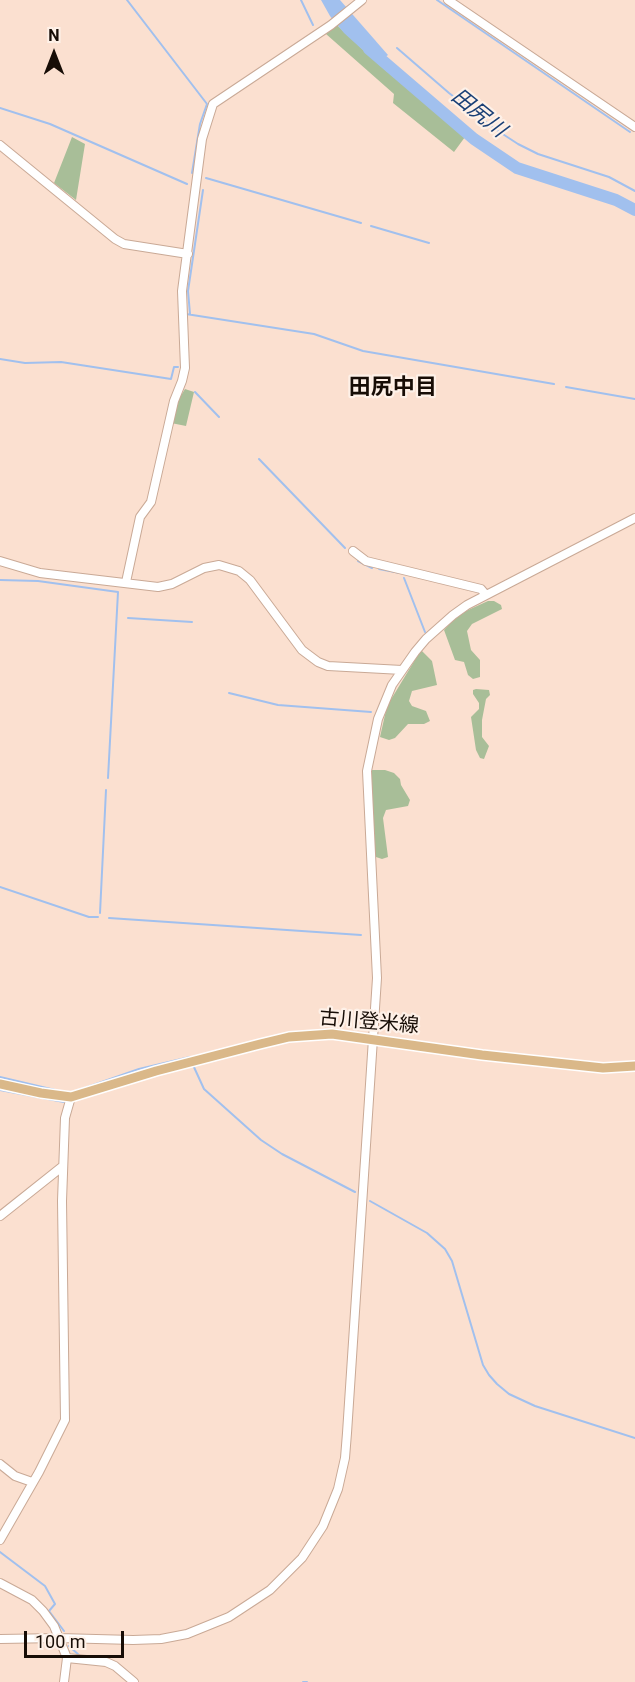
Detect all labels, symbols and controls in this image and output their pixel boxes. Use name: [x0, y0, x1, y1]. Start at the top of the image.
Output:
north arrow: [24, 24, 84, 84]
text: N: [48, 26, 60, 45]
water label: 田尻川: [446, 84, 510, 144]
district label: 田尻中目: [349, 375, 437, 401]
street label: 古川登米線: [318, 1007, 420, 1039]
scale bar: [27, 1619, 128, 1657]
text: 100 m: [35, 1631, 86, 1652]

